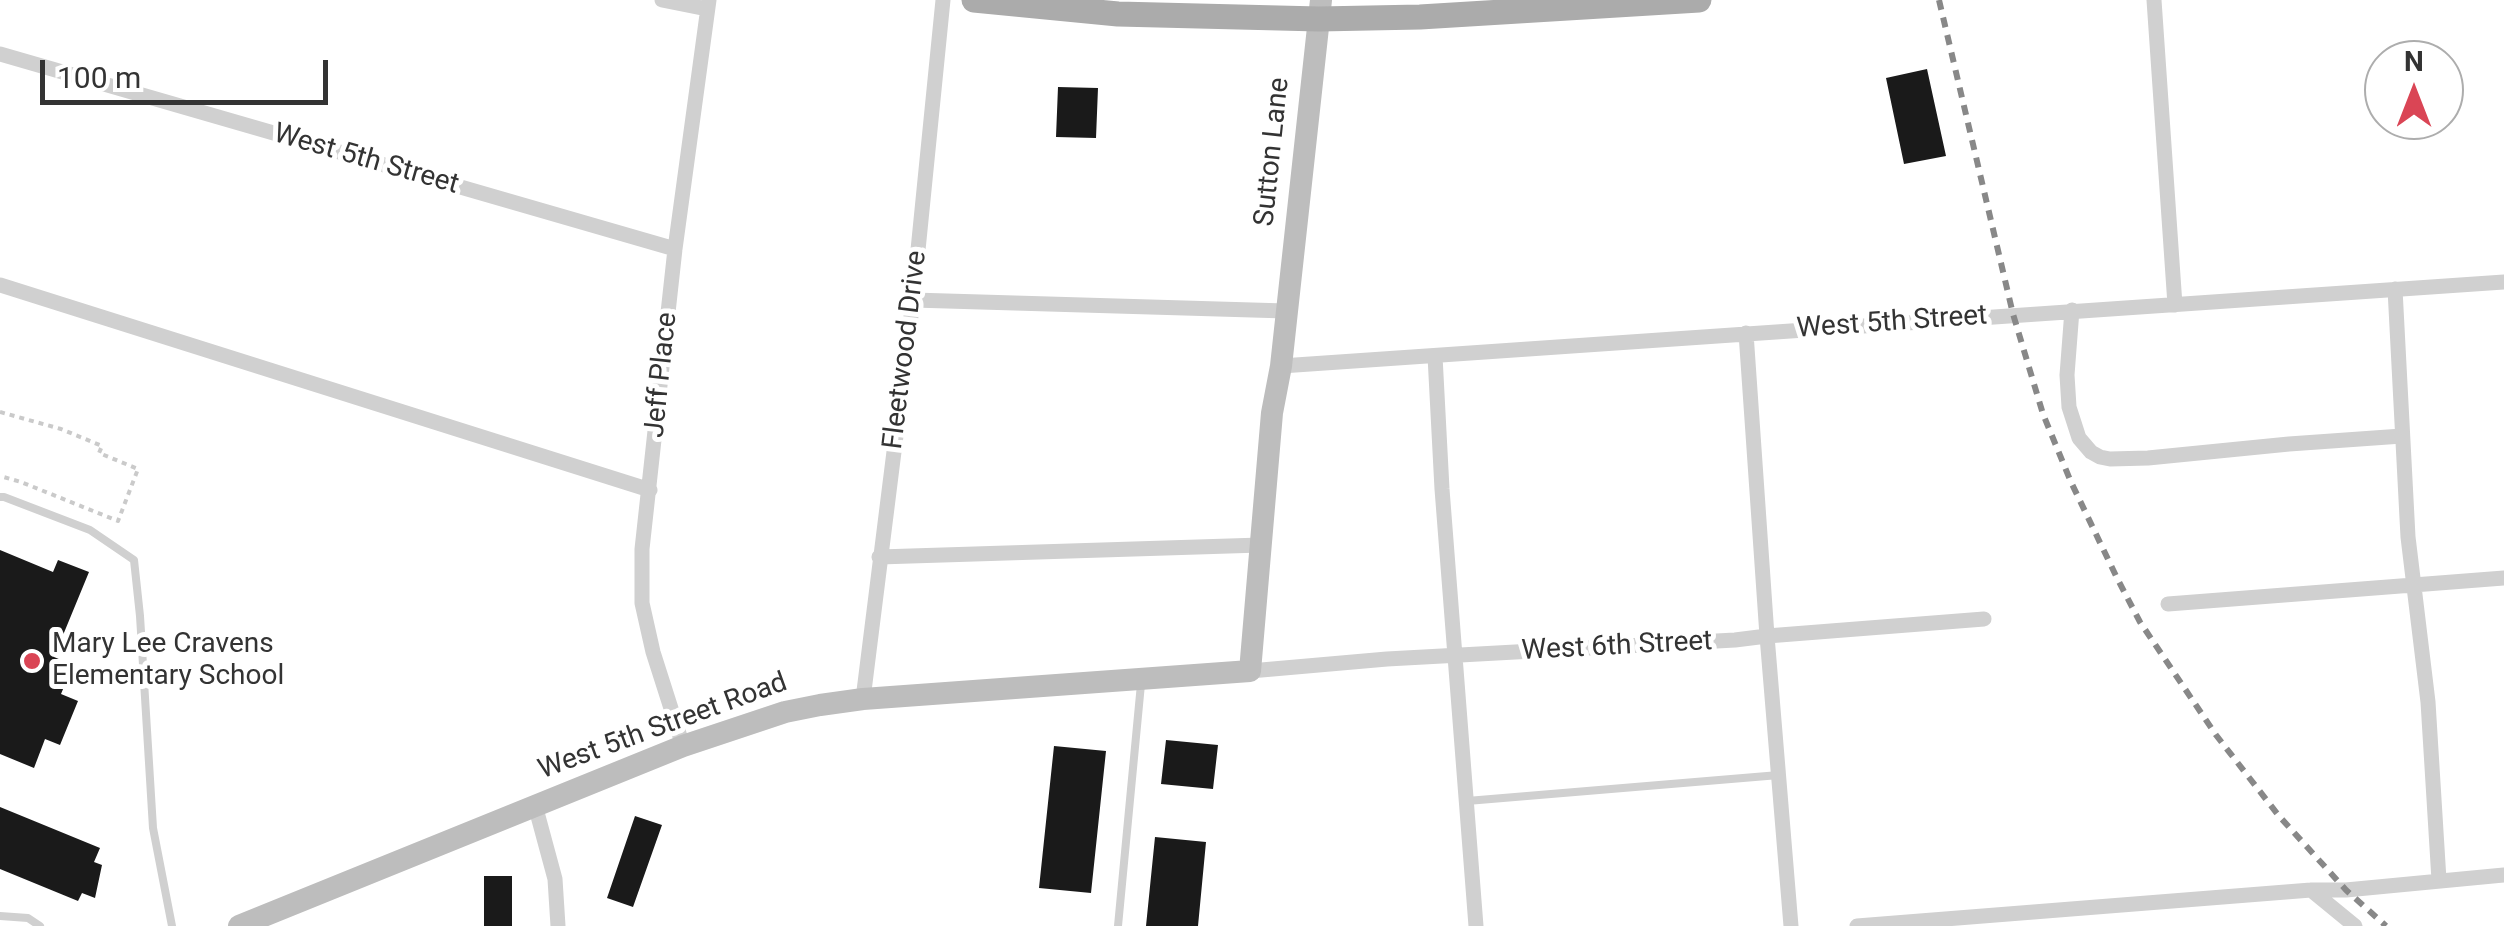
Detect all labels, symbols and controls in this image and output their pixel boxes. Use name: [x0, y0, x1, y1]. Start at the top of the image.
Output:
scale bar: [45, 40, 332, 102]
north arrow: [2364, 40, 2464, 140]
text: N: [2404, 45, 2424, 78]
text: 100 m: [57, 60, 141, 95]
street label: Sutton Lane: [1248, 76, 1298, 228]
street label: West 5th Street: [270, 118, 462, 202]
street label: Fleetwood Drive: [877, 249, 935, 451]
street label: West 5th Street: [1796, 300, 1988, 346]
street label: Jeff Place: [639, 311, 685, 439]
street label: West 6th Street: [1521, 625, 1713, 669]
place label: Mary Lee Cravens Elementary School: [52, 628, 284, 694]
marker: Mary Lee Cravens Elementary School: [21, 650, 43, 672]
street label: West 5th Street Road: [534, 666, 792, 788]

